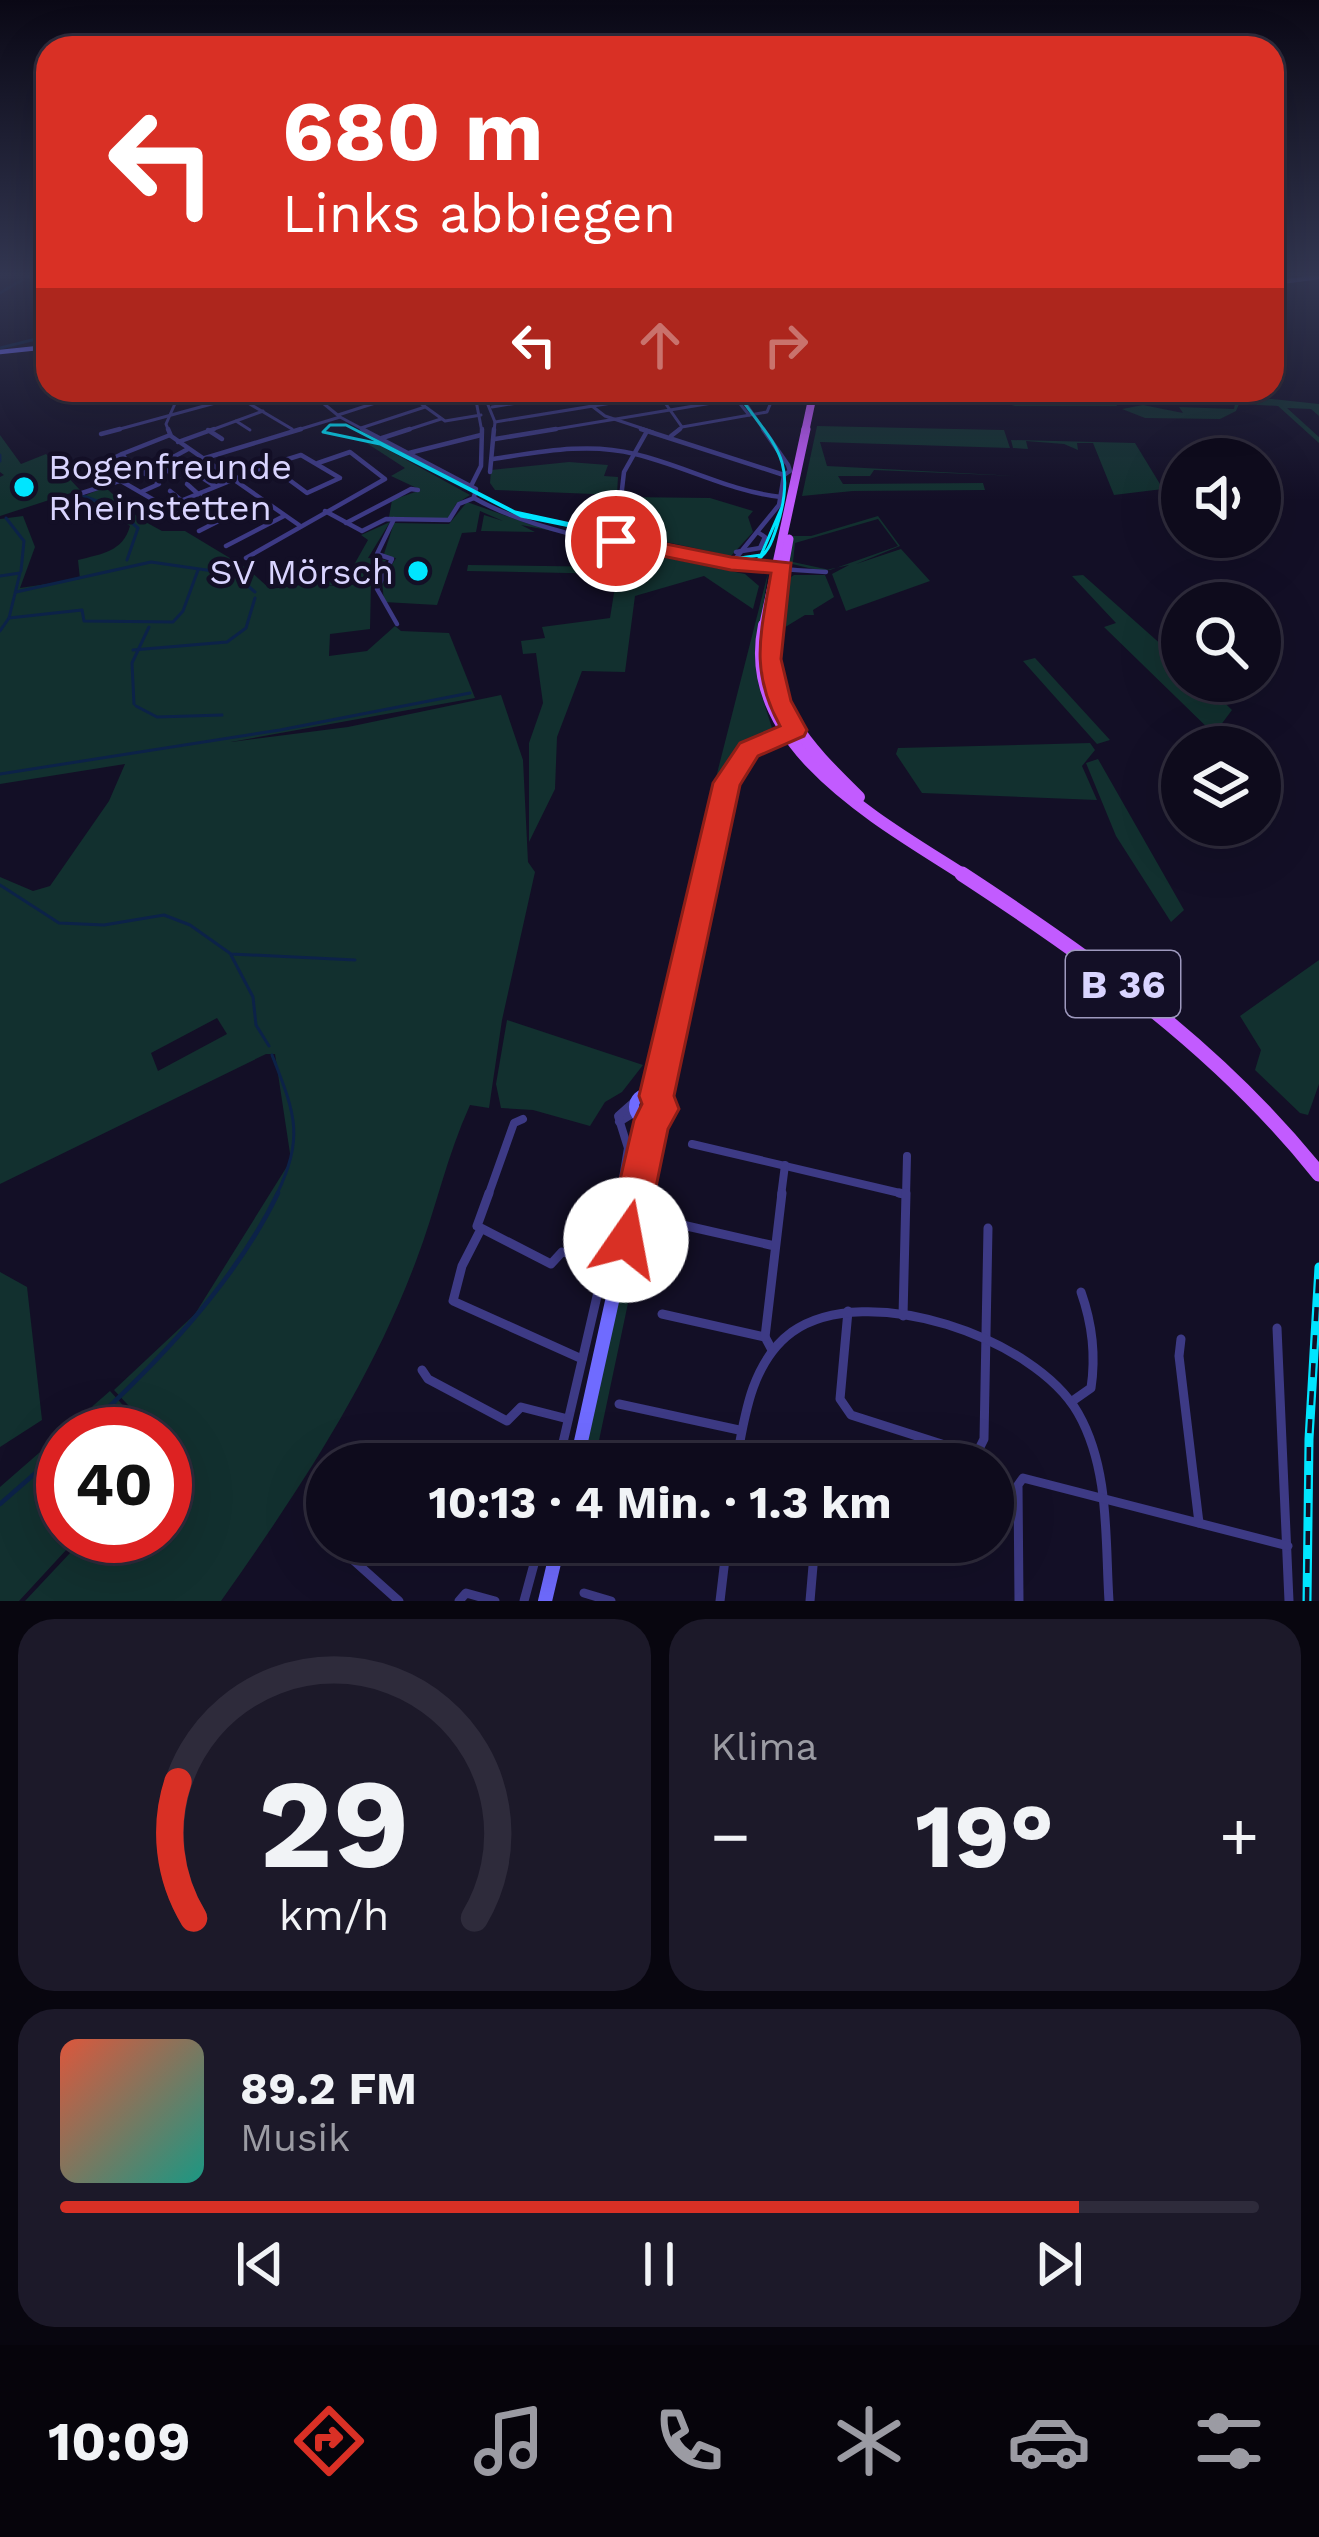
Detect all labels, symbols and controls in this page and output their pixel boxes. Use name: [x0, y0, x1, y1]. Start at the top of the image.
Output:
text: 680 m: [282, 82, 544, 180]
icon: left: [84, 84, 240, 240]
text: Links abbiegen: [282, 182, 676, 245]
icon: left: [501, 312, 567, 378]
icon: ahead: [627, 312, 693, 378]
icon: right: [753, 312, 819, 378]
map controls: [1161, 438, 1281, 846]
button: sound: [1161, 438, 1281, 558]
place label: Bogenfreunde Rheinstetten: [48, 446, 292, 529]
marker: Bogenfreunde Rheinstetten: [11, 474, 37, 500]
pin: [565, 490, 667, 592]
icon: arrive: [583, 508, 649, 574]
place label: SV Mörsch: [210, 551, 394, 593]
marker: SV Mörsch: [405, 558, 431, 584]
button: search: [1161, 582, 1281, 702]
button: layers: [1161, 726, 1281, 846]
road number: B 36: [1066, 951, 1180, 1017]
position arrow: [563, 1177, 689, 1303]
speed limit sign: 40: [36, 1407, 192, 1563]
text: 10:13 · 4 Min. · 1.3 km: [428, 1476, 892, 1529]
text: Klima: [711, 1724, 818, 1769]
text: 29: [259, 1751, 410, 1897]
text: 19°: [915, 1783, 1054, 1889]
text: −: [711, 1798, 750, 1875]
text: +: [1219, 1798, 1259, 1875]
text: km/h: [279, 1890, 389, 1940]
text: 89.2 FM: [240, 2062, 417, 2115]
text: Musik: [240, 2115, 350, 2160]
icon: previous: [227, 2231, 293, 2297]
icon: pause: [626, 2231, 692, 2297]
icon: next: [1026, 2231, 1092, 2297]
icon: directions: [287, 2399, 371, 2483]
icon: music: [467, 2399, 551, 2483]
icon: phone: [647, 2399, 731, 2483]
icon: climate: [827, 2399, 911, 2483]
icon: car: [1007, 2399, 1091, 2483]
icon: filters: [1187, 2399, 1271, 2483]
text: 10:09: [48, 2410, 190, 2473]

